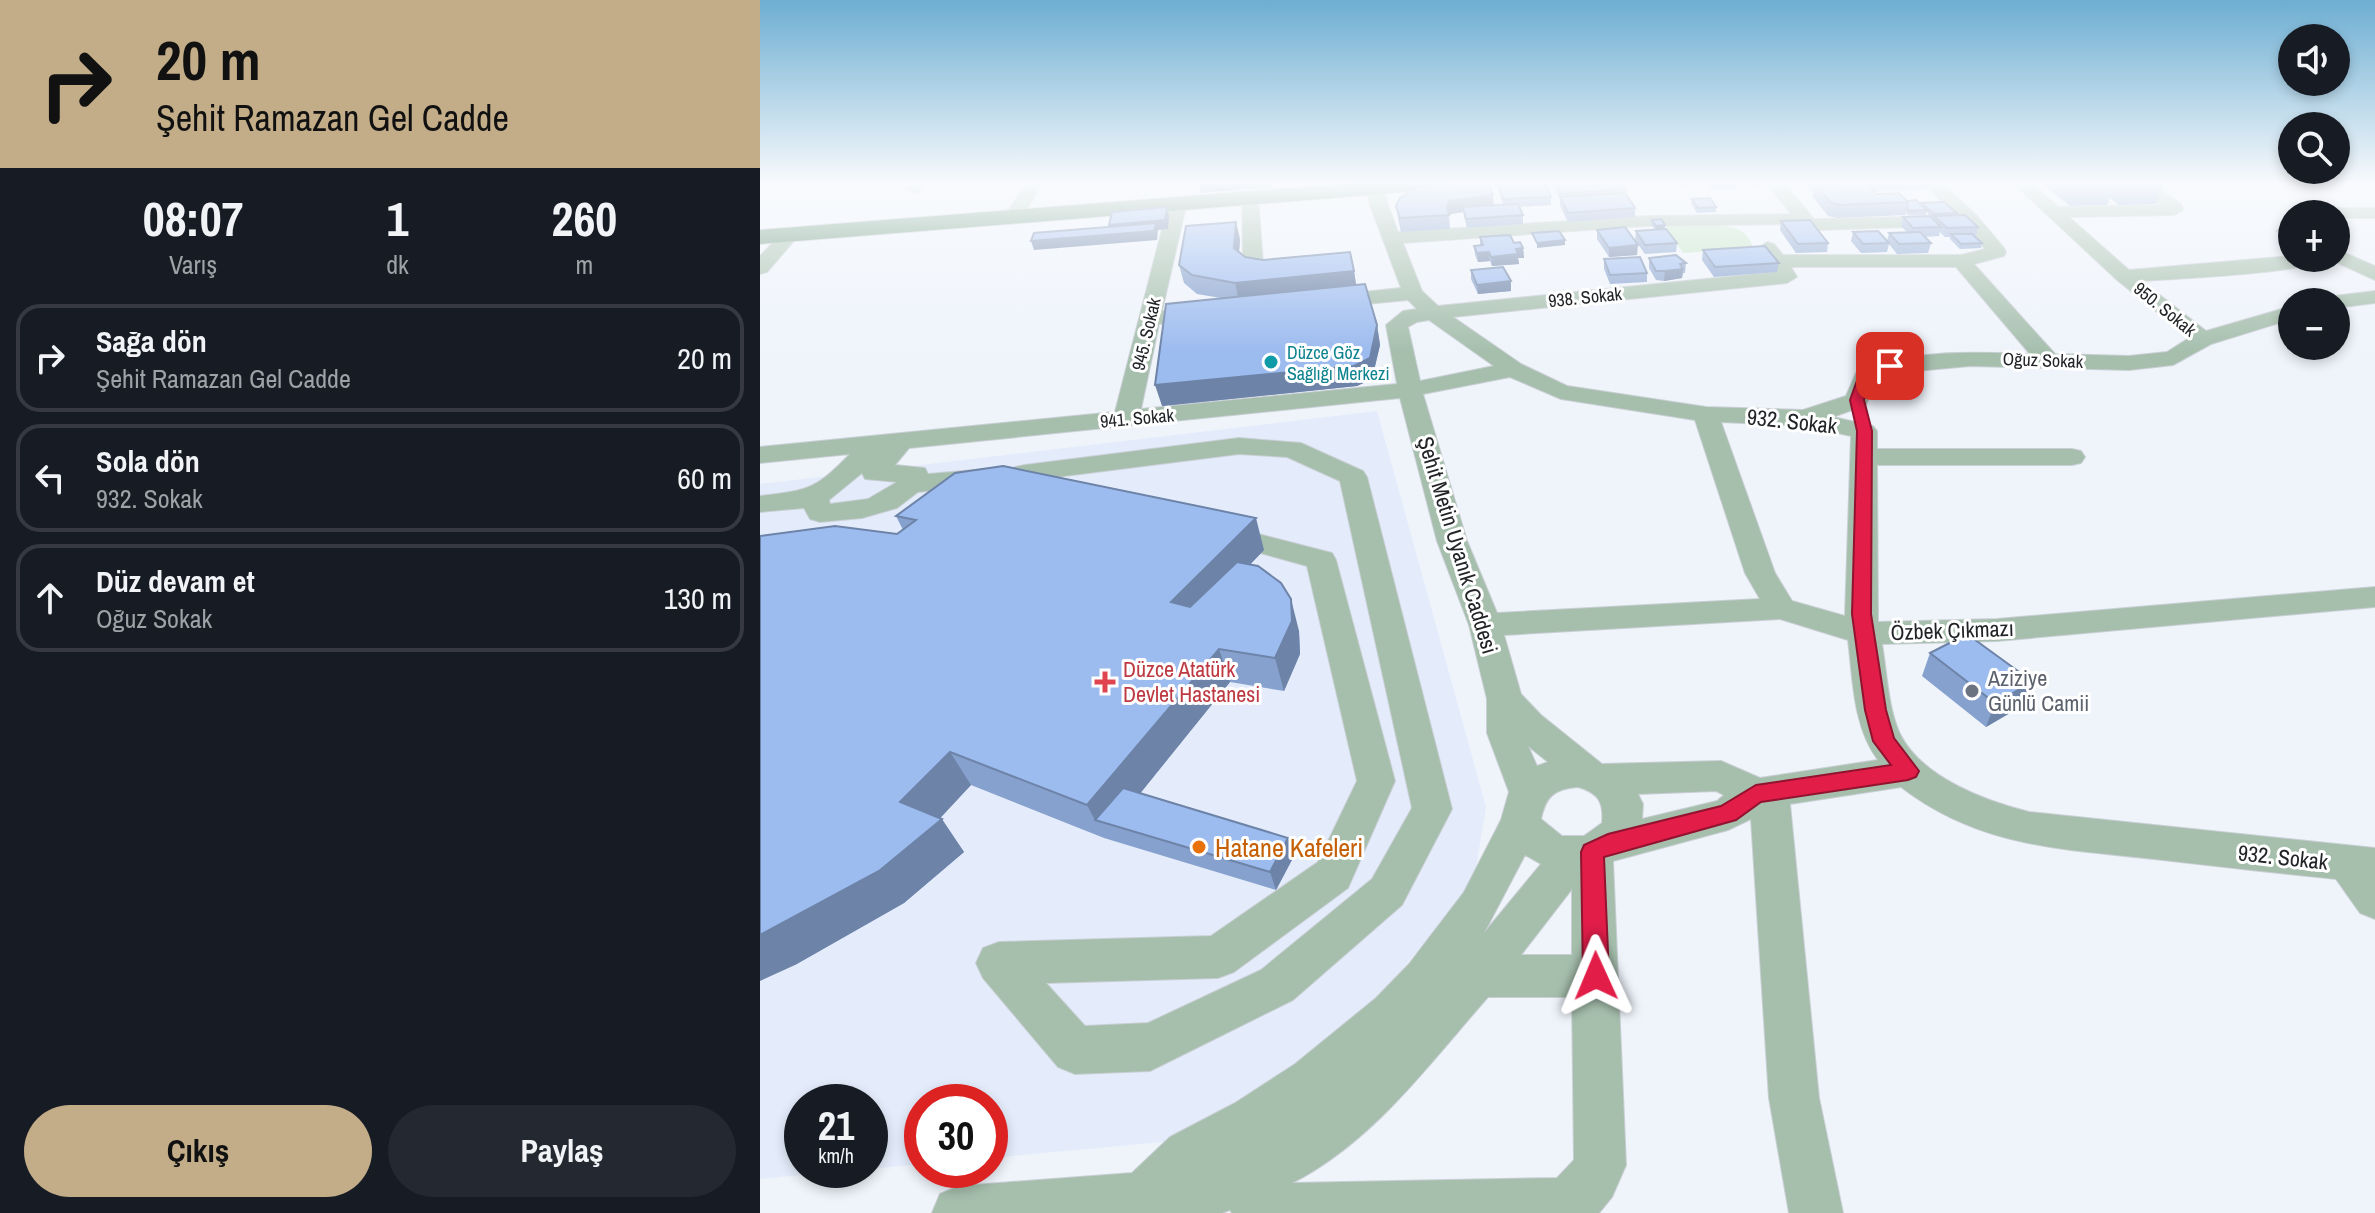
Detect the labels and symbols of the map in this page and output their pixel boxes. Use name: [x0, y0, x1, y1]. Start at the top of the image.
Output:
street label: 950. Sokak: [2128, 276, 2202, 342]
street label: 938. Sokak: [1547, 281, 1624, 313]
street label: 945. Sokak: [1126, 295, 1167, 373]
pin: [1856, 332, 1924, 400]
place label: Düzce Göz Sağlığı Merkezi: [1287, 340, 1390, 386]
street label: Oğuz Sokak: [2002, 346, 2084, 374]
marker: Düzce Göz Sağlığı Merkezi: [1262, 353, 1280, 371]
street label: 932. Sokak: [1746, 401, 1839, 441]
street label: 941. Sokak: [1099, 402, 1175, 434]
street label: Şehit Metin Uyanık Caddesi: [1411, 433, 1505, 657]
street label: Özbek Çıkmazı: [1890, 613, 2014, 647]
place label: Düzce Atatürk Devlet Hastanesi: [1123, 654, 1260, 709]
place label: Aziziye Günlü Camii: [1987, 663, 2089, 718]
marker: Düzce Atatürk Devlet Hastanesi: [1094, 671, 1116, 693]
marker: Aziziye Günlü Camii: [1963, 682, 1981, 700]
place label: Hatane Kafeleri: [1215, 830, 1363, 865]
street label: 932. Sokak: [2237, 837, 2330, 877]
marker: Hatane Kafeleri: [1190, 838, 1208, 856]
position arrow: [1554, 934, 1638, 1018]
speed limit sign: 30: [904, 1084, 1008, 1188]

